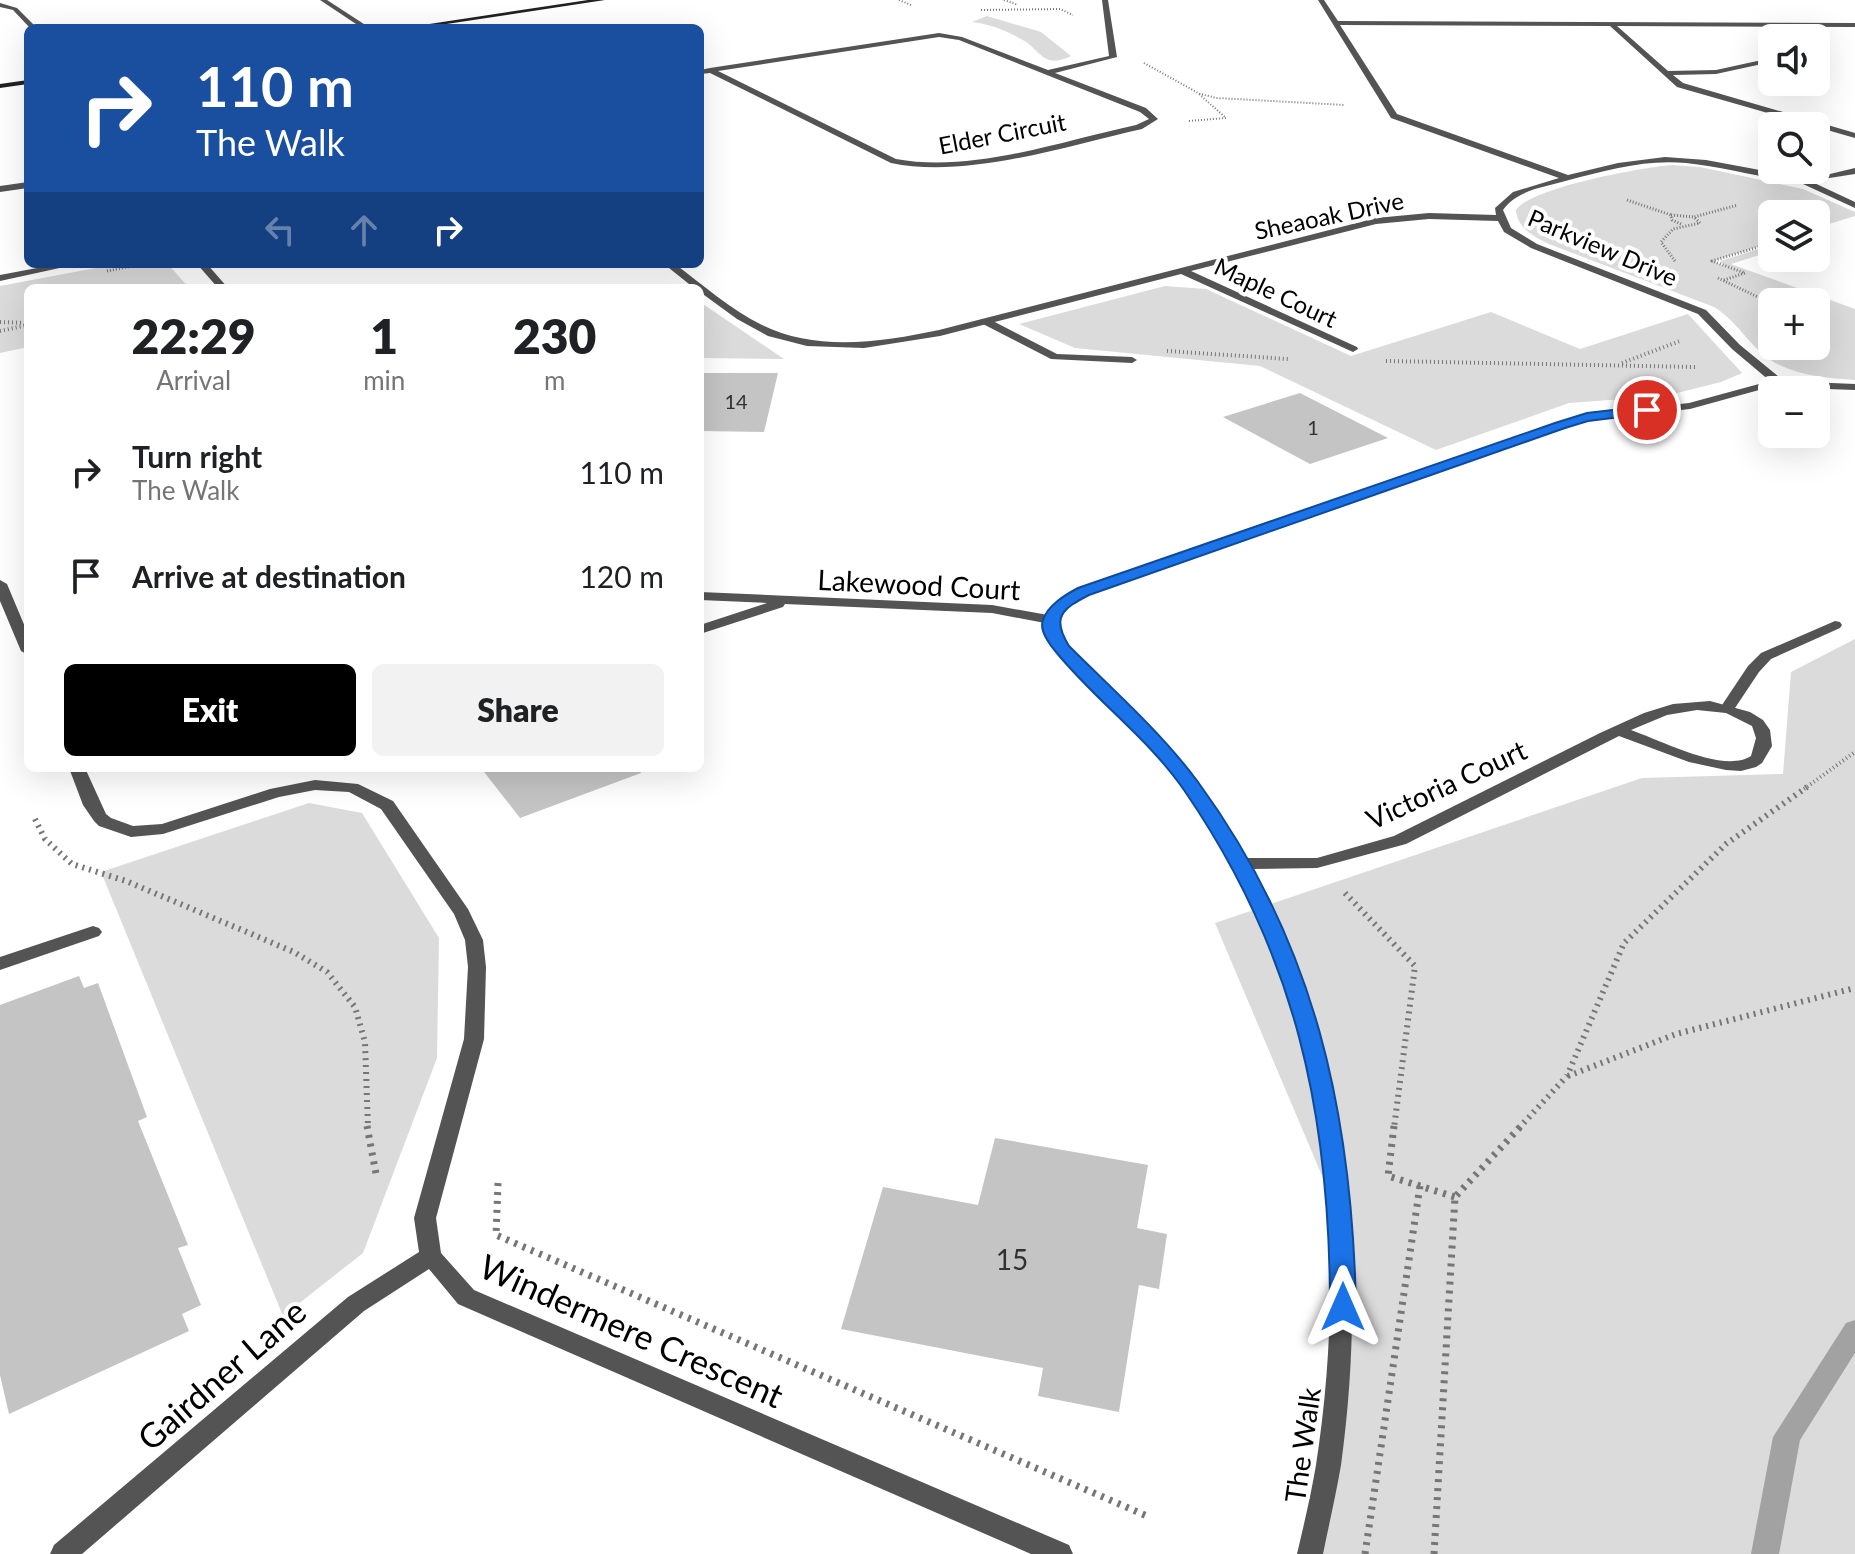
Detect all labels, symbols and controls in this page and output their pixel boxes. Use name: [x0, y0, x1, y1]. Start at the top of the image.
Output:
map controls: [1758, 24, 1830, 448]
button: sound: [1758, 24, 1830, 96]
text: 110 m: [196, 52, 354, 119]
icon: right: [64, 56, 168, 160]
street label: Elder Circuit: [936, 106, 1069, 160]
button: search: [1758, 112, 1830, 184]
text: The Walk: [196, 120, 345, 164]
street label: Sheaoak Drive: [1252, 185, 1406, 245]
button: layers: [1758, 200, 1830, 272]
street label: Parkview Drive: [1524, 203, 1682, 291]
icon: left: [258, 208, 302, 252]
icon: ahead: [342, 208, 386, 252]
icon: right: [426, 208, 470, 252]
street label: Maple Court: [1210, 251, 1342, 333]
button: +: [1758, 288, 1830, 360]
text: 22:29: [132, 307, 256, 364]
text: 1: [370, 307, 398, 364]
text: 230: [513, 307, 596, 364]
text: Arrival: [156, 364, 231, 396]
text: min: [363, 364, 405, 396]
text: m: [544, 364, 565, 396]
pin: [1613, 376, 1681, 444]
button: −: [1758, 376, 1830, 448]
icon: arrive: [1625, 388, 1669, 432]
house number: 14: [724, 389, 748, 413]
house number: 1: [1307, 415, 1319, 439]
text: Turn right: [132, 438, 262, 474]
icon: right: [64, 450, 108, 494]
text: 110 m: [579, 454, 664, 490]
text: The Walk: [132, 474, 239, 506]
icon: arrive: [64, 554, 108, 598]
text: Arrive at destination: [132, 558, 406, 594]
text: 120 m: [579, 558, 664, 594]
street label: Lakewood Court: [817, 562, 1021, 606]
button: Exit: [64, 664, 356, 756]
button: Share: [372, 664, 664, 756]
street label: Victoria Court: [1360, 732, 1532, 836]
house number: 15: [996, 1242, 1028, 1276]
street label: Windermere Crescent: [474, 1245, 790, 1415]
position arrow: [1301, 1265, 1385, 1349]
street label: Gairdner Lane: [129, 1290, 313, 1458]
street label: The Walk: [1277, 1385, 1327, 1505]

